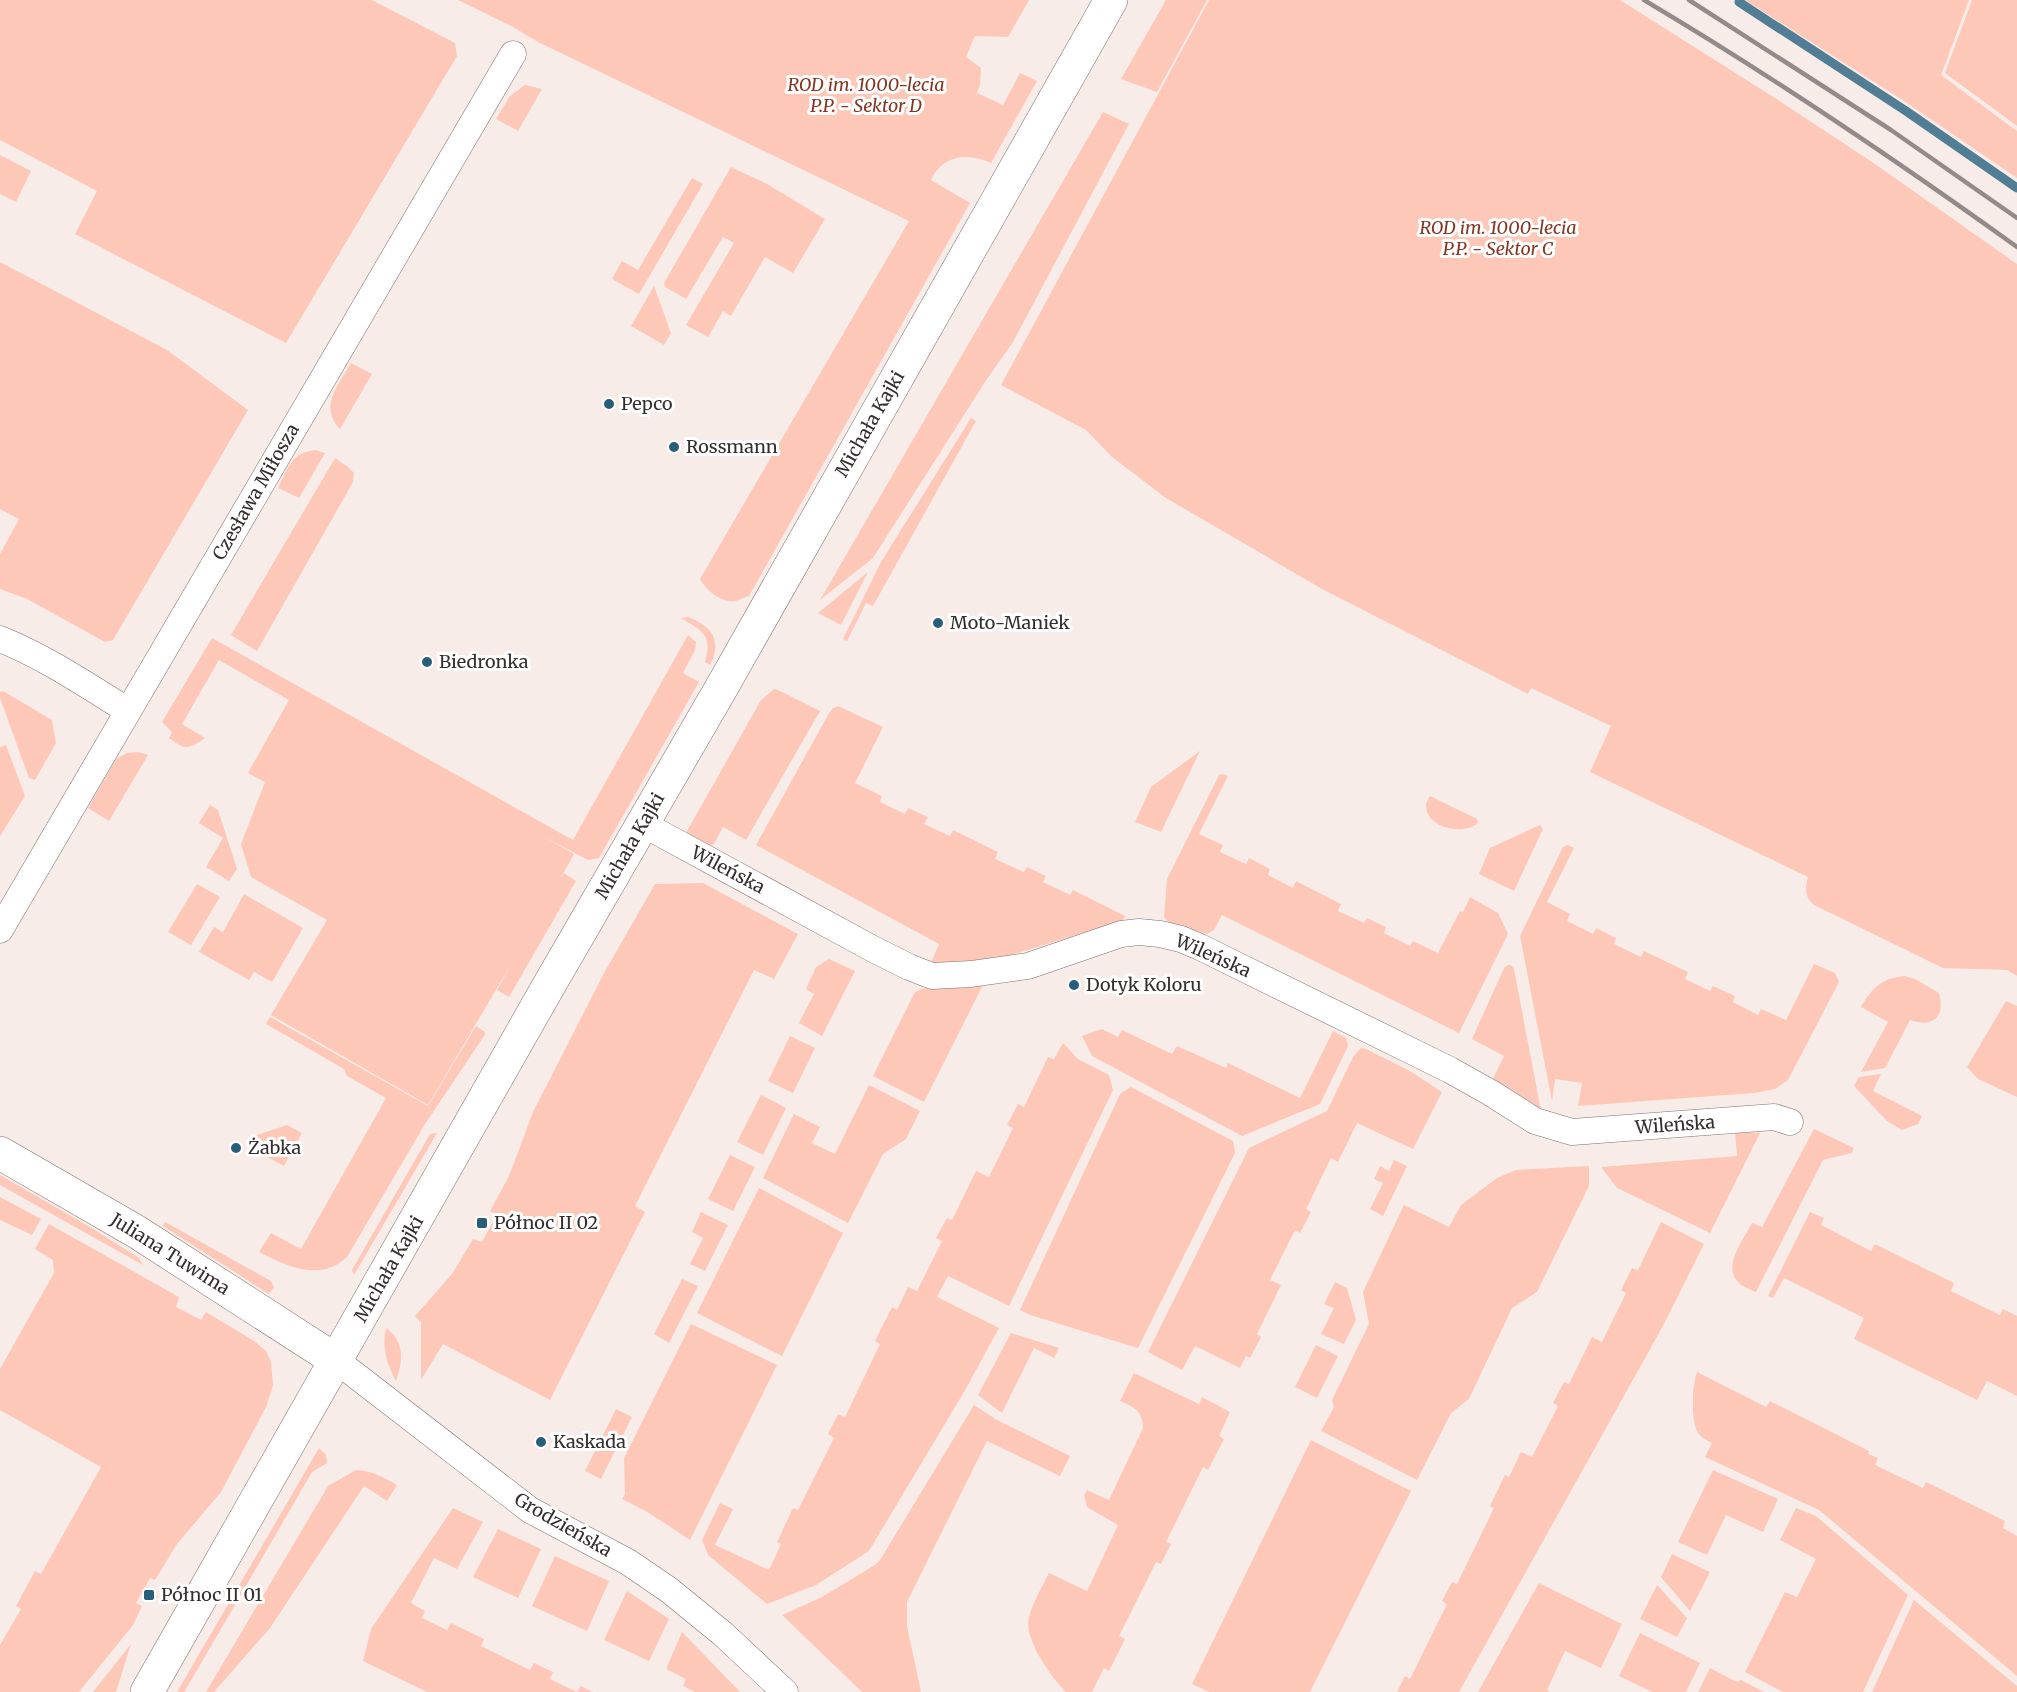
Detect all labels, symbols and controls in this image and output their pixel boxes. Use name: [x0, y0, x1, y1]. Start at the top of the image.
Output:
park label: ROD im. 1000-lecia P.P. - Sektor D: [787, 73, 945, 117]
park label: ROD im. 1000-lecia P.P. - Sektor C: [1419, 216, 1577, 260]
street label: Michała Kajki: [830, 366, 909, 481]
place label: Pepco: [621, 392, 673, 415]
marker: Pepco: [602, 397, 616, 411]
street label: Czesława Miłosza: [207, 419, 304, 564]
place label: Rossmann: [686, 435, 778, 458]
marker: Rossmann: [667, 440, 681, 454]
place label: Moto-Maniek: [950, 611, 1070, 634]
marker: Moto-Maniek: [931, 616, 945, 630]
place label: Biedronka: [439, 650, 529, 673]
marker: Biedronka: [420, 655, 434, 669]
street label: Michała Kajki: [590, 788, 669, 903]
street label: Wileńska: [687, 840, 769, 899]
street label: Wileńska: [1171, 928, 1255, 983]
place label: Dotyk Koloru: [1086, 973, 1202, 996]
marker: Dotyk Koloru: [1067, 978, 1081, 992]
street label: Wileńska: [1633, 1110, 1716, 1139]
place label: Żabka: [248, 1136, 301, 1159]
marker: Żabka: [229, 1141, 243, 1155]
street label: Juliana Tuwima: [105, 1207, 235, 1300]
street label: Michała Kajki: [349, 1211, 428, 1326]
place label: Północ II 02: [494, 1211, 598, 1234]
marker: Północ II 02: [475, 1216, 489, 1230]
place label: Kaskada: [553, 1430, 626, 1453]
marker: Kaskada: [534, 1435, 548, 1449]
street label: Grodzieńska: [510, 1487, 616, 1562]
place label: Północ II 01: [161, 1583, 262, 1606]
marker: Północ II 01: [142, 1588, 156, 1602]

